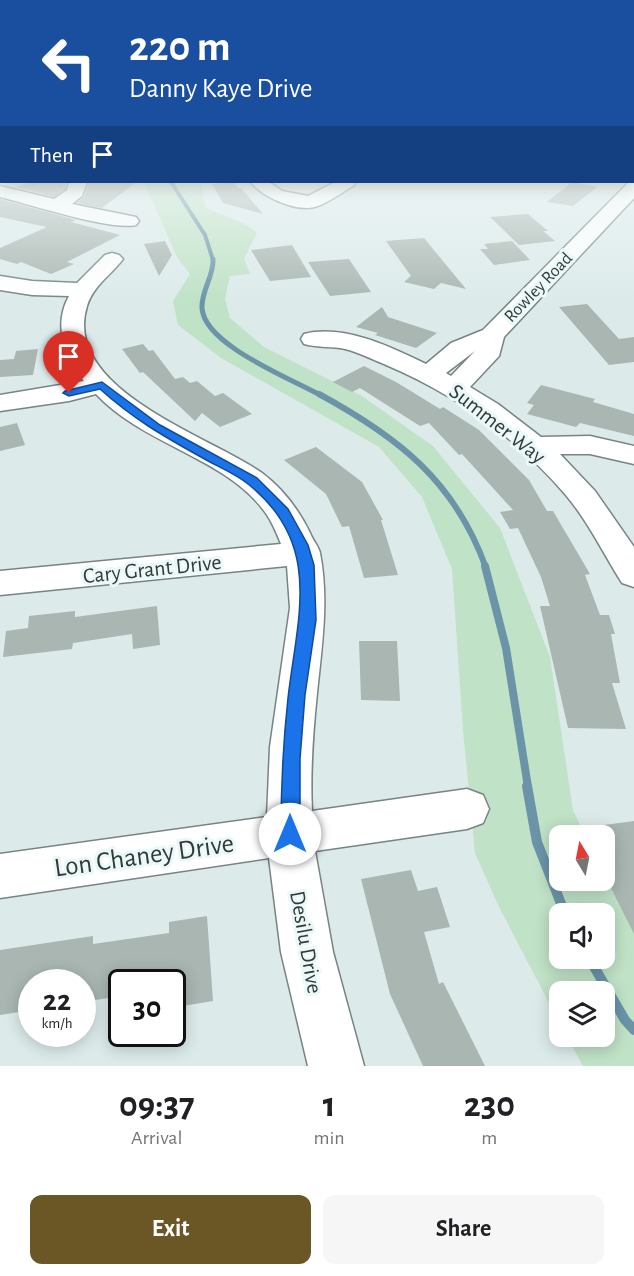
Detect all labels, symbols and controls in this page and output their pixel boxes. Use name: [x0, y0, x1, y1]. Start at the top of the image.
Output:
icon: left: [30, 24, 108, 102]
text: 220 m: [129, 26, 231, 68]
text: Danny Kaye Drive: [129, 75, 313, 102]
icon: arrive: [86, 138, 119, 171]
text: Then: [30, 144, 74, 166]
street label: Rowley Road: [501, 249, 576, 326]
pin: [43, 331, 94, 393]
icon: arrive: [52, 340, 85, 373]
street label: Summer Way: [445, 380, 550, 468]
street label: Cary Grant Drive: [82, 551, 222, 587]
position arrow: [258, 802, 322, 866]
north arrow: [549, 825, 615, 891]
map controls: [549, 825, 615, 1047]
street label: Lon Chaney Drive: [53, 830, 236, 882]
street label: Desilu Drive: [286, 889, 326, 995]
button: sound: [549, 903, 615, 969]
speed limit sign: 30: [108, 969, 186, 1047]
button: layers: [549, 981, 615, 1047]
text: 22: [43, 986, 71, 1016]
text: km/h: [42, 1016, 72, 1031]
text: 09:37: [119, 1087, 195, 1123]
text: 1: [323, 1087, 336, 1123]
text: 230: [464, 1087, 515, 1123]
text: Arrival: [131, 1128, 182, 1148]
text: min: [314, 1128, 345, 1148]
text: m: [481, 1128, 497, 1148]
button: Exit: [30, 1195, 311, 1264]
button: Share: [323, 1195, 604, 1264]

